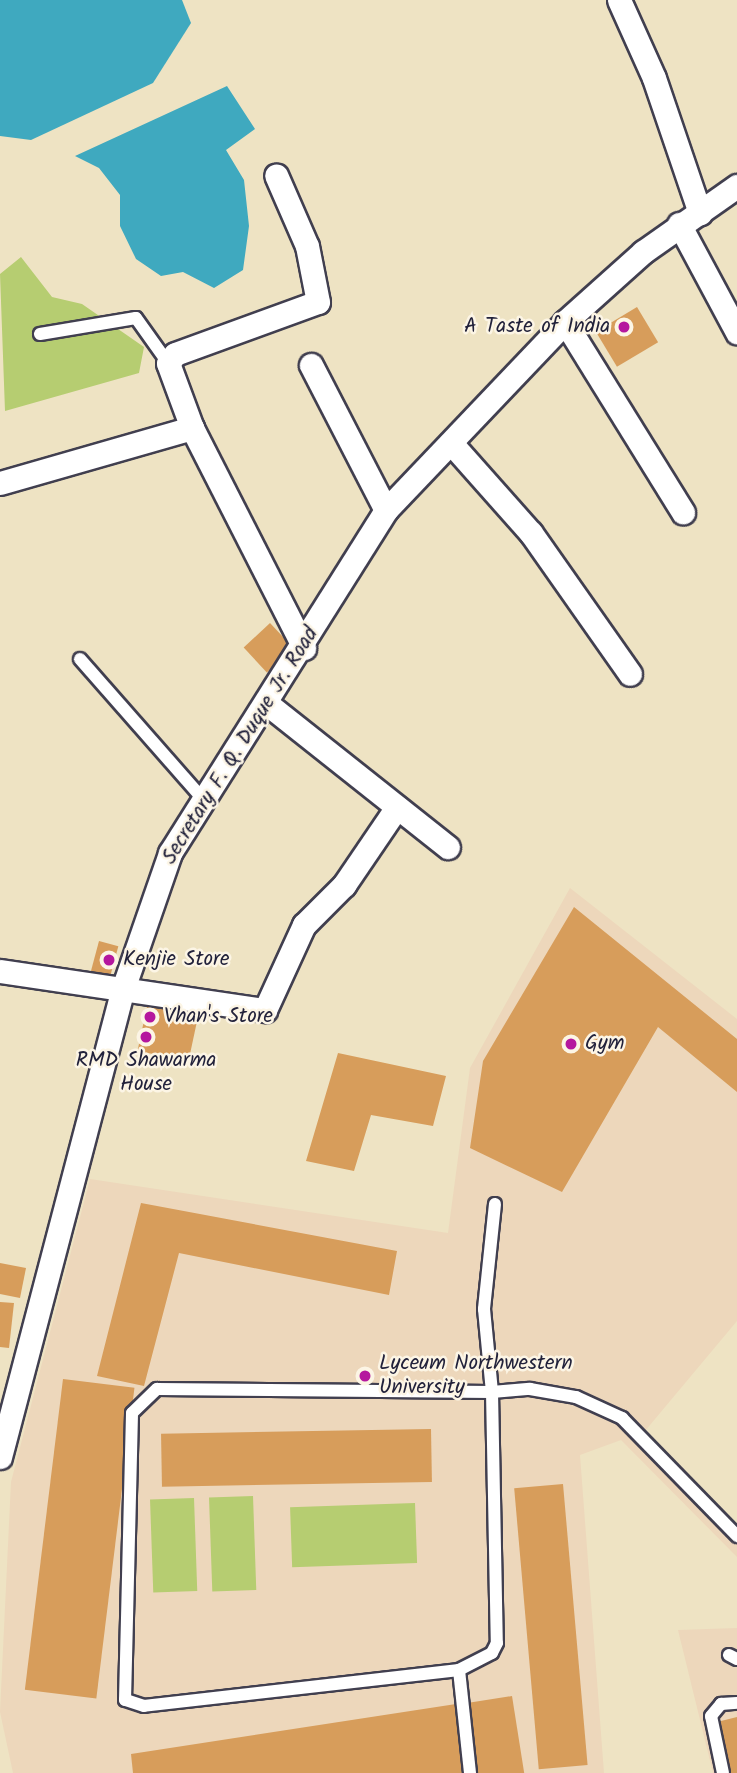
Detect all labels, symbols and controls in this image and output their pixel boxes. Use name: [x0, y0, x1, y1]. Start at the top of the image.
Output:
place label: A Taste of India: [464, 314, 610, 340]
marker: A Taste of India: [616, 319, 632, 335]
street label: Secretary F. Q. Duque Jr. Road: [158, 623, 324, 869]
place label: Kenjie Store: [123, 947, 229, 973]
marker: Kenjie Store: [101, 952, 117, 968]
place label: Vhan's Store: [164, 1004, 273, 1030]
marker: Vhan's Store: [142, 1009, 158, 1025]
marker: RMD Shawarma House: [138, 1029, 154, 1045]
place label: Gym: [585, 1031, 624, 1057]
marker: Gym: [563, 1036, 579, 1052]
place label: RMD Shawarma House: [76, 1048, 216, 1098]
place label: Lyceum Northwestern University: [379, 1351, 573, 1401]
marker: Lyceum Northwestern University: [357, 1368, 373, 1384]

